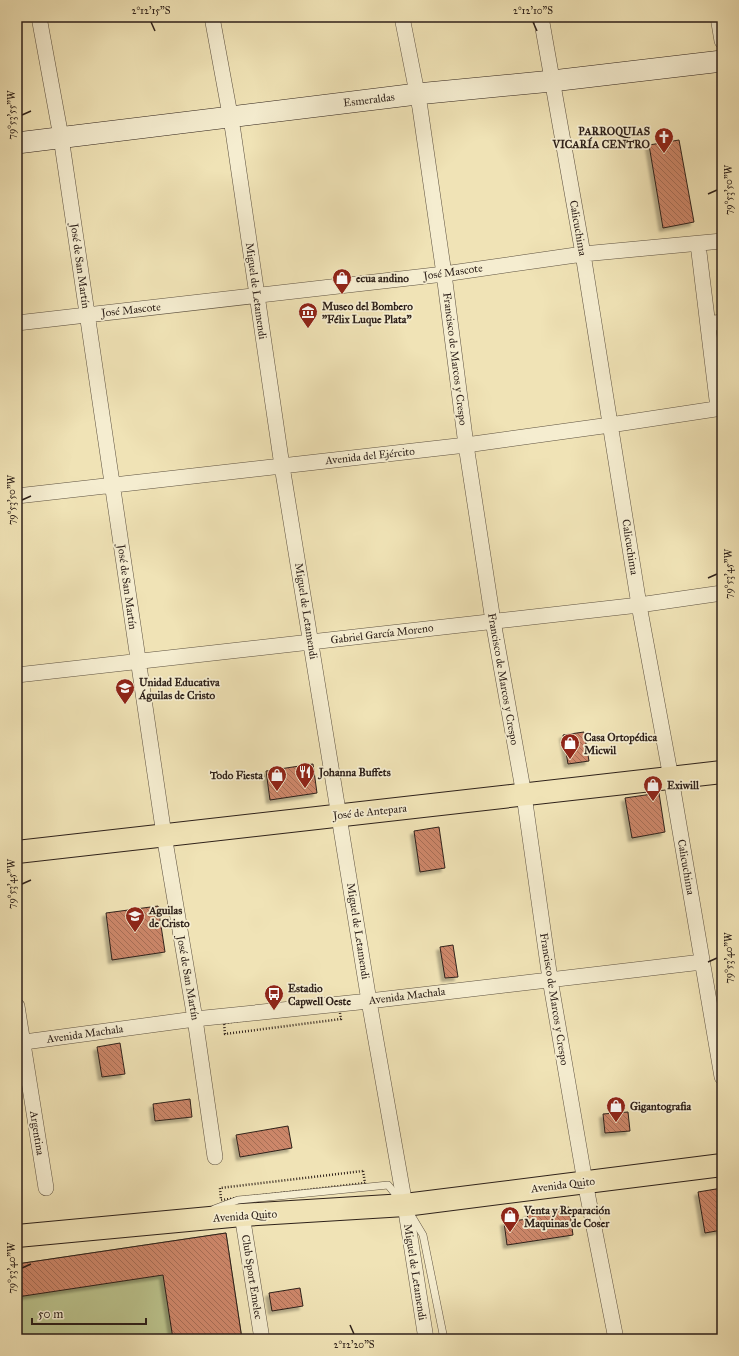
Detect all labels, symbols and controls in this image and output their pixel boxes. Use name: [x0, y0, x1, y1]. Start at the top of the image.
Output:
text: 2°12'15"S: [132, 5, 171, 17]
text: 2°12'10"S: [513, 5, 553, 17]
text: 79°53'55"W: [6, 90, 18, 139]
street label: Esmeraldas: [343, 90, 395, 110]
place label: PARROQUIAS VICARÍA CENTRO: [552, 125, 651, 151]
church icon: PARROQUIAS VICARÍA CENTRO: [653, 126, 675, 154]
text: 79°53'50"W: [723, 164, 735, 215]
street label: Calicuchima: [567, 199, 589, 257]
street label: José de San Martín: [66, 222, 92, 309]
street label: Miguel de Letamendi: [243, 242, 269, 340]
street label: José Mascote: [422, 261, 484, 284]
shop icon: ecua andino: [331, 267, 353, 295]
place label: ecua andino: [356, 272, 409, 285]
street label: Francisco de Marcos y Crespo: [440, 292, 470, 427]
street label: José Mascote: [100, 300, 162, 321]
place label: Museo del Bombero "Félix Luque Plata": [322, 300, 413, 327]
museum icon: Museo del Bombero "Félix Luque Plata": [297, 301, 319, 329]
street label: Avenida del Ejército: [324, 445, 416, 467]
text: 79°53'50"W: [6, 474, 18, 525]
street label: Calicuchima: [619, 518, 641, 576]
street label: José de San Martín: [113, 543, 139, 630]
text: 79°53'45"W: [723, 549, 735, 599]
street label: Miguel de Letamendi: [292, 562, 320, 660]
street label: Francisco de Marcos y Crespo: [485, 612, 521, 746]
street label: Gabriel García Moreno: [330, 621, 434, 647]
place label: Unidad Educativa Águilas de Cristo: [138, 676, 220, 702]
school or university icon: Unidad Educativa Águilas de Cristo: [114, 677, 136, 705]
place label: Casa Ortopédica Micwil: [584, 731, 657, 757]
shop icon: Casa Ortopédica Micwil: [559, 732, 581, 760]
restaurant icon: Johanna Buffets: [294, 761, 316, 789]
shop icon: Todo Fiesta: [266, 764, 288, 792]
place label: Johanna Buffets: [317, 766, 391, 780]
place label: Todo Fiesta: [209, 769, 263, 782]
shop icon: Exiwill: [642, 774, 664, 802]
place label: Exiwill: [667, 779, 700, 792]
street label: José de Antepara: [332, 802, 408, 823]
street label: Calicuchima: [675, 838, 697, 896]
text: 79°53'45"W: [6, 859, 18, 909]
street label: Miguel de Letamendi: [344, 882, 372, 980]
place label: Aguilas de Cristo: [148, 904, 190, 930]
school or university icon: Aguilas de Cristo: [124, 905, 146, 933]
street label: Francisco de Marcos y Crespo: [537, 932, 571, 1067]
text: 79°53'40"W: [723, 932, 735, 984]
street label: José de San Martín: [173, 934, 202, 1021]
place label: Estadio Capwell Oeste: [288, 982, 351, 1009]
bus stop icon: Estadio Capwell Oeste: [263, 983, 285, 1011]
street label: Avenida Machala: [367, 985, 446, 1007]
street label: Avenida Machala: [45, 1022, 124, 1046]
shop icon: Gigantografia: [605, 1095, 627, 1123]
place label: Gigantografia: [630, 1100, 692, 1113]
street label: Argentina: [27, 1109, 47, 1156]
street label: Avenida Quito: [529, 1175, 596, 1195]
place label: Venta y Reparación Maquinas de Coser: [523, 1204, 610, 1231]
shop icon: Venta y Reparación Maquinas de Coser: [499, 1205, 521, 1233]
street label: Avenida Quito: [211, 1207, 278, 1225]
street label: Miguel de Letamendi: [401, 1223, 429, 1321]
street label: Club Sport Emelec: [239, 1234, 265, 1321]
text: 79°53'40"W: [6, 1242, 18, 1294]
scale bar: [32, 1300, 146, 1326]
text: 50 m: [38, 1307, 63, 1321]
text: 2°12'20"S: [333, 1339, 375, 1351]

